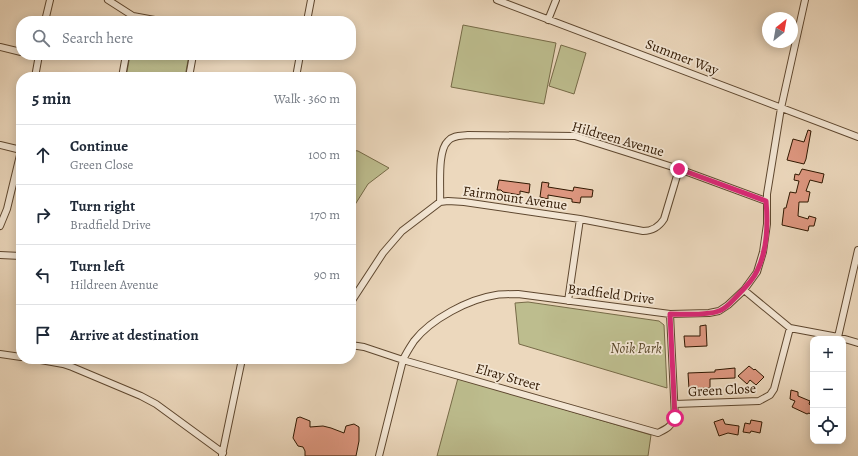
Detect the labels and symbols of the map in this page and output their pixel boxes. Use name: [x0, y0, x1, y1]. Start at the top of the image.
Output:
north arrow: [762, 12, 798, 48]
street label: Summer Way: [643, 34, 722, 80]
street label: Hildreen Avenue: [570, 117, 666, 161]
route end: [670, 160, 688, 178]
street label: Fairmount Avenue: [462, 181, 568, 215]
street label: Bradfield Drive: [567, 279, 655, 309]
park label: Noik Park: [610, 339, 662, 358]
street label: Elray Street: [473, 359, 543, 395]
street label: Green Close: [687, 379, 757, 401]
route start: [666, 409, 684, 427]

